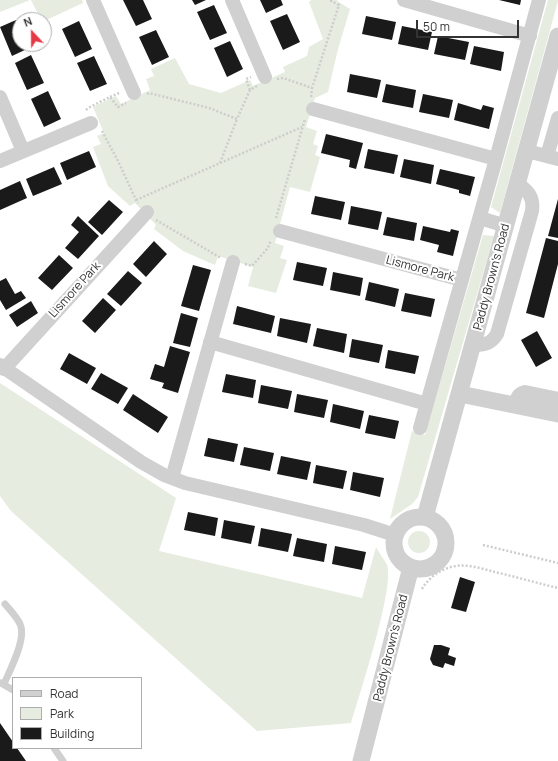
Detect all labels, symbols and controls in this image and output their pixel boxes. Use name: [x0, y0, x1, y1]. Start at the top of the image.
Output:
north arrow: [12, 12, 52, 52]
scale bar: [418, 12, 521, 38]
text: N: [21, 13, 34, 30]
text: 50 m: [423, 18, 450, 35]
street label: Paddy Brown's Road: [471, 222, 513, 332]
street label: Lismore Park: [384, 253, 456, 285]
street label: Lismore Park: [46, 259, 104, 321]
street label: Paddy Brown's Road: [371, 593, 411, 703]
legend: [12, 677, 142, 749]
text: Road: [50, 685, 78, 702]
text: Park: [50, 705, 74, 722]
text: Building: [50, 725, 94, 742]

